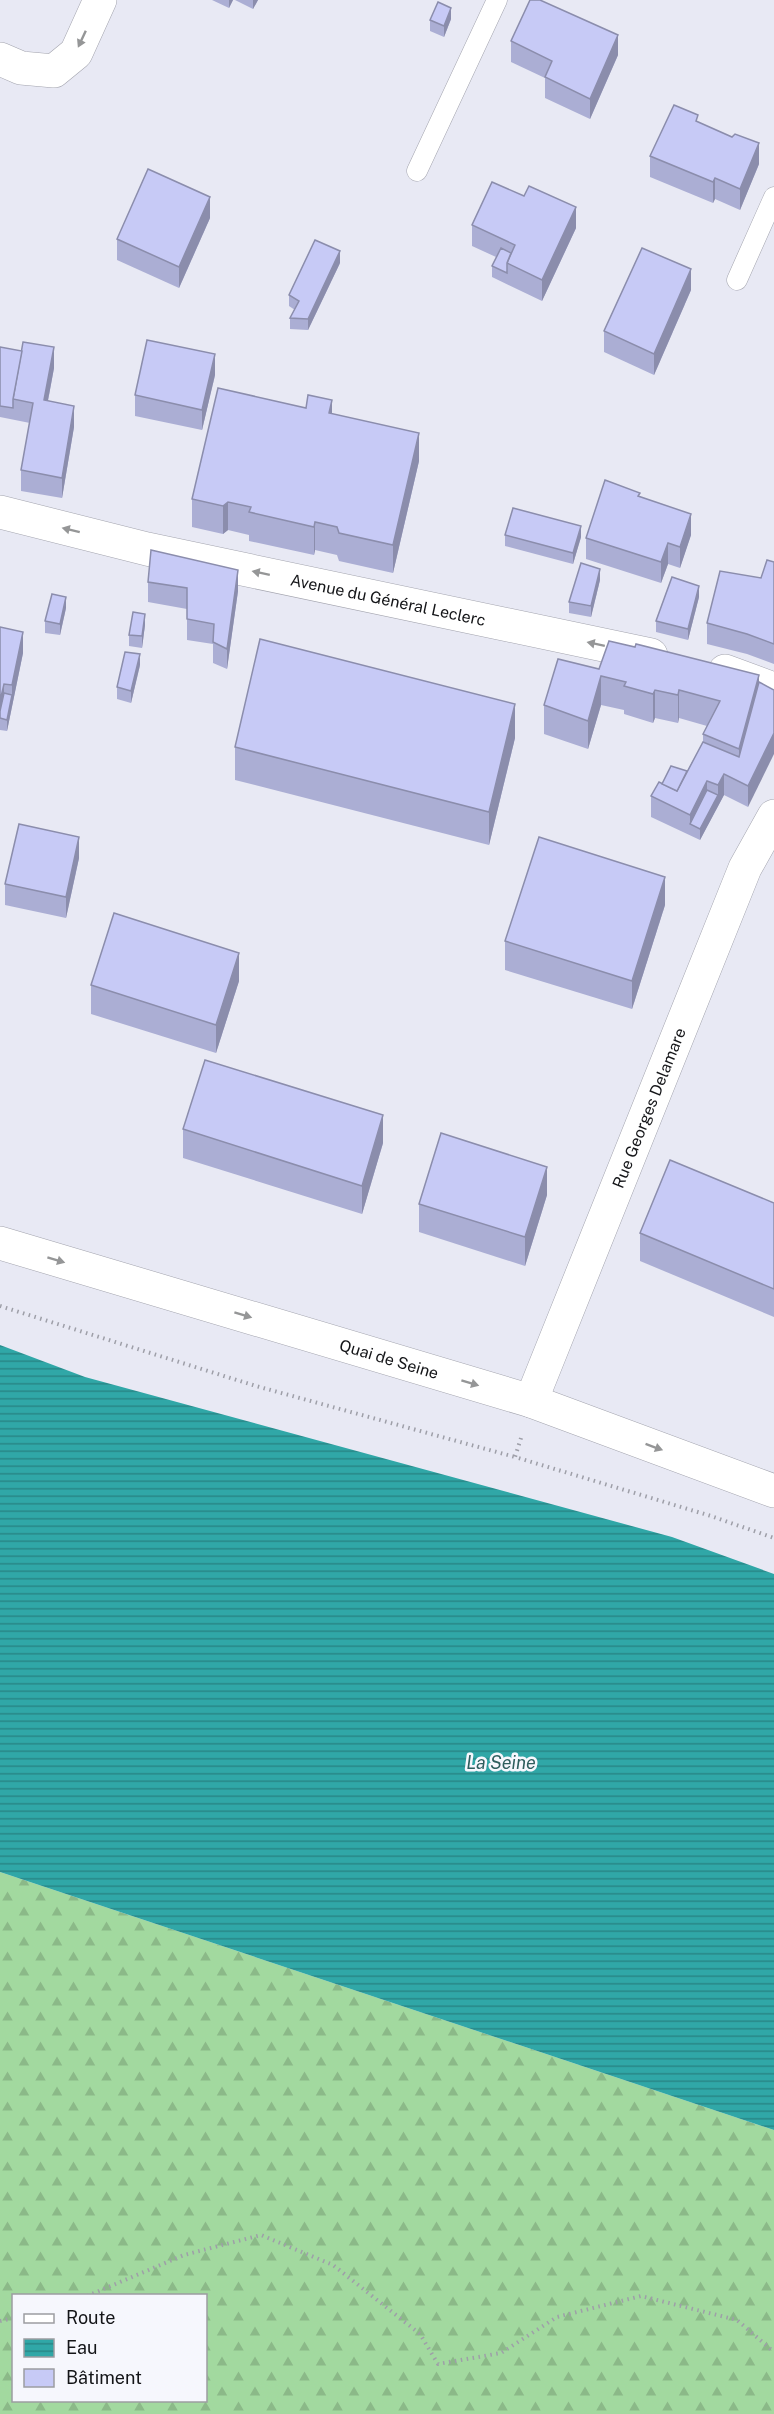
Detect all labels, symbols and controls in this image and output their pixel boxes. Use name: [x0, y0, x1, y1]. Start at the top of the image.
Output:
one-way arrow: [78, 31, 87, 48]
one-way arrow: [62, 524, 80, 534]
one-way arrow: [251, 568, 270, 577]
street label: Avenue du Général Leclerc: [289, 570, 487, 629]
one-way arrow: [587, 638, 605, 648]
street label: Rue Georges Delamare: [608, 1025, 689, 1191]
one-way arrow: [47, 1256, 65, 1265]
one-way arrow: [234, 1311, 252, 1320]
street label: Quai de Seine: [337, 1335, 441, 1382]
one-way arrow: [461, 1379, 479, 1388]
one-way arrow: [645, 1442, 663, 1452]
water label: La Seine: [466, 1752, 536, 1773]
legend: [12, 2294, 207, 2402]
text: Route: [66, 2307, 115, 2328]
text: Eau: [66, 2337, 97, 2358]
text: Bâtiment: [66, 2367, 142, 2388]

